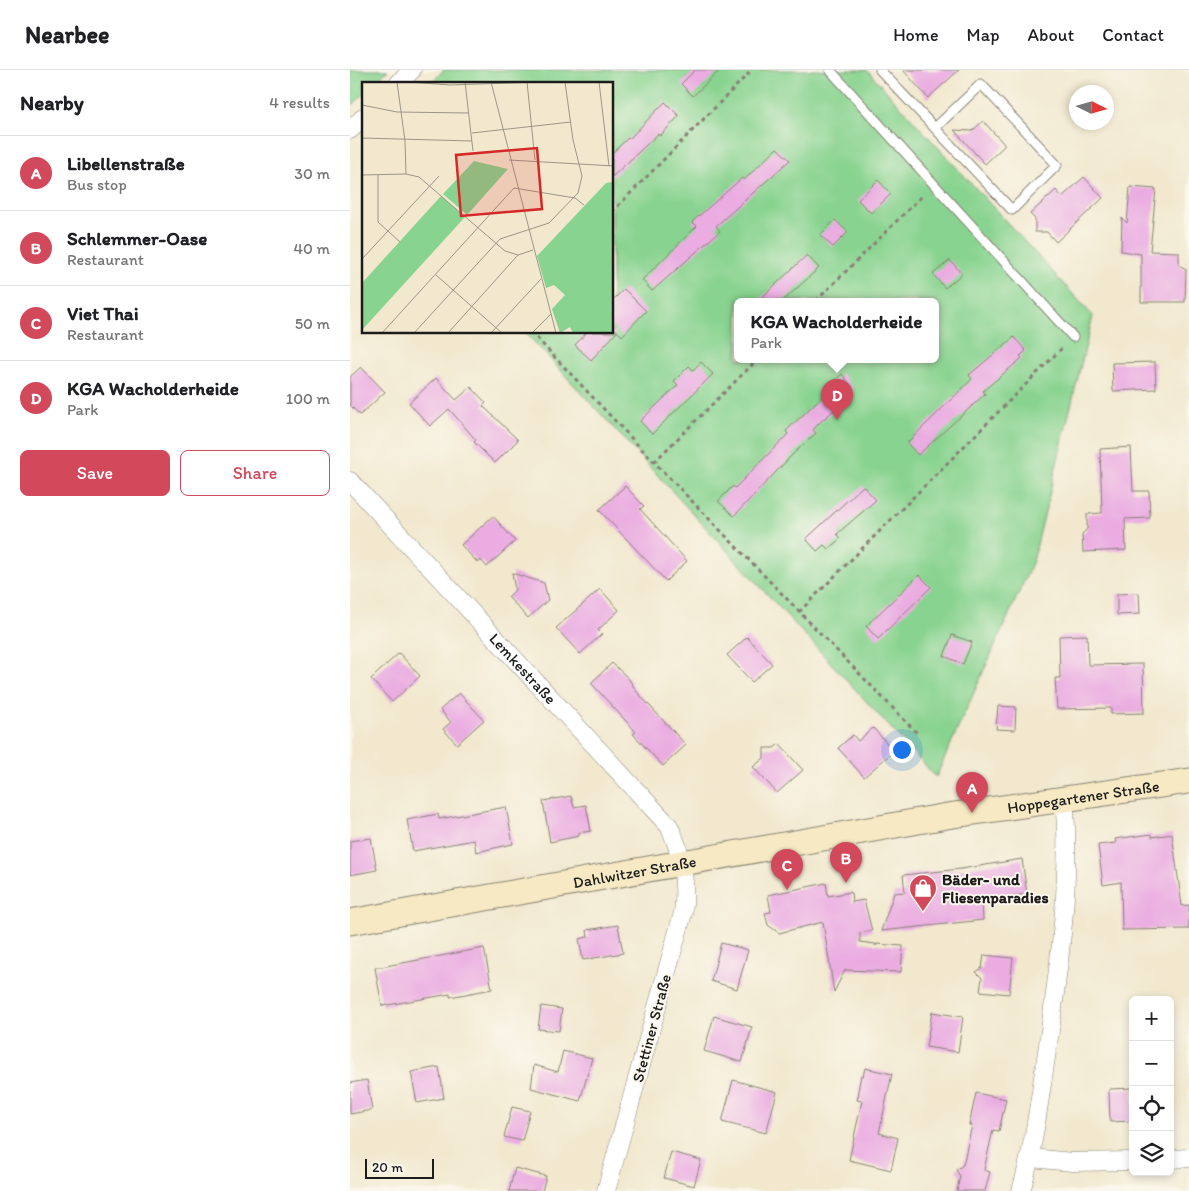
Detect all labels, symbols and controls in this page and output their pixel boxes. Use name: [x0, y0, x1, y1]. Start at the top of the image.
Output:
text: Nearbee: [25, 20, 109, 49]
text: Home: [893, 24, 939, 46]
text: Map: [967, 24, 1000, 46]
text: About: [1028, 24, 1074, 46]
text: Contact: [1102, 24, 1164, 46]
inset map: [362, 82, 614, 334]
north arrow: [1069, 85, 1114, 130]
text: Nearby: [20, 90, 84, 115]
text: 4 results: [269, 93, 330, 112]
text: Libellenstraße: [67, 152, 185, 175]
text: A: [31, 164, 41, 183]
text: 30 m: [294, 164, 330, 183]
text: Bus stop: [67, 175, 127, 194]
text: Schlemmer-Oase: [67, 227, 207, 250]
text: B: [31, 239, 41, 258]
text: 40 m: [293, 239, 330, 258]
text: Restaurant: [67, 250, 144, 269]
popup: [734, 298, 939, 363]
text: Viet Thai: [67, 302, 139, 325]
text: KGA Wacholderheide: [751, 310, 922, 333]
text: C: [31, 314, 41, 333]
text: 50 m: [295, 314, 330, 333]
text: Restaurant: [67, 325, 144, 344]
text: Park: [751, 333, 782, 352]
text: KGA Wacholderheide: [67, 377, 239, 400]
pin: D: [821, 379, 853, 420]
text: D: [31, 389, 41, 408]
text: 100 m: [286, 389, 330, 408]
text: Park: [67, 400, 98, 419]
button: Save: [20, 450, 170, 496]
button: Share: [180, 450, 330, 496]
street label: Lemkestraße: [485, 629, 560, 708]
your location: [889, 737, 915, 763]
pin: A: [956, 772, 988, 813]
street label: Hoppegartener Straße: [1006, 776, 1161, 817]
pin: B: [830, 842, 862, 883]
pin: C: [771, 849, 803, 890]
street label: Dahlwitzer Straße: [571, 852, 698, 892]
place label: Bäder- und Fliesenparadies: [942, 870, 1049, 908]
shop icon: Bäder- und Fliesenparadies: [908, 873, 938, 912]
street label: Stettiner Straße: [628, 972, 675, 1084]
map controls: [1129, 996, 1174, 1176]
button: +: [1129, 996, 1174, 1041]
button: −: [1129, 1041, 1174, 1086]
button: locate: [1129, 1086, 1174, 1131]
button: layers: [1129, 1131, 1174, 1176]
scale bar: [365, 1156, 434, 1179]
text: 20 m: [372, 1159, 403, 1176]

